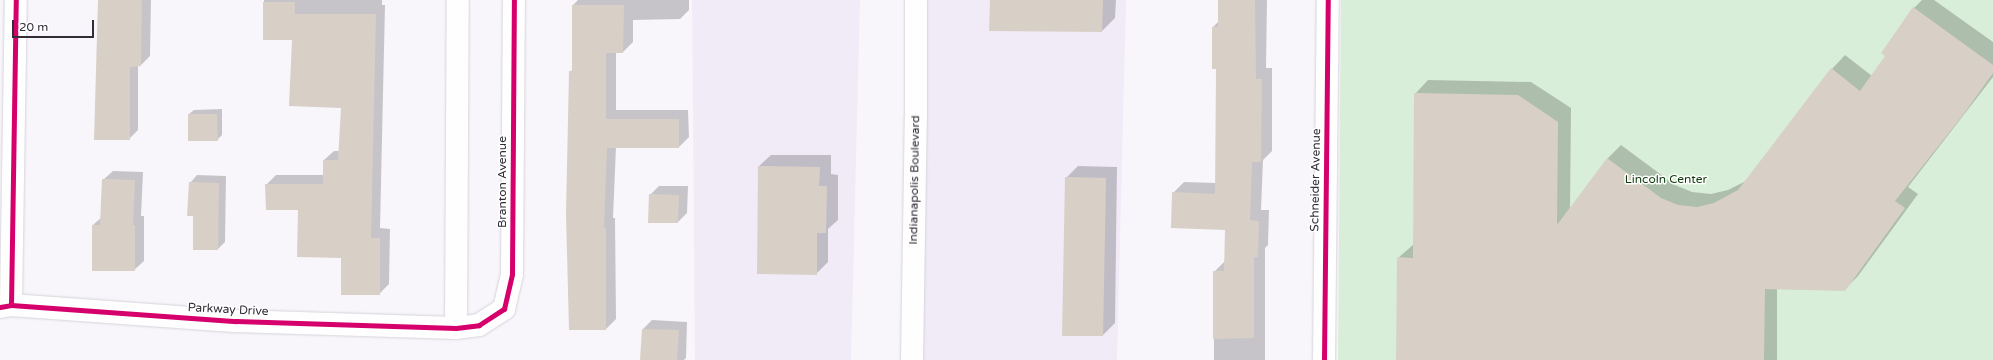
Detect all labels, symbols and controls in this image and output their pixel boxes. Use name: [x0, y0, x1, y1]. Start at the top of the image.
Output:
scale bar: [14, 12, 96, 38]
text: 20 m: [19, 20, 48, 34]
street label: Indianapolis Boulevard: [907, 115, 923, 245]
street label: Schneider Avenue: [1308, 128, 1324, 232]
street label: Branton Avenue: [496, 136, 510, 228]
park label: Lincoln Center: [1625, 173, 1707, 187]
street label: Parkway Drive: [187, 301, 269, 319]

